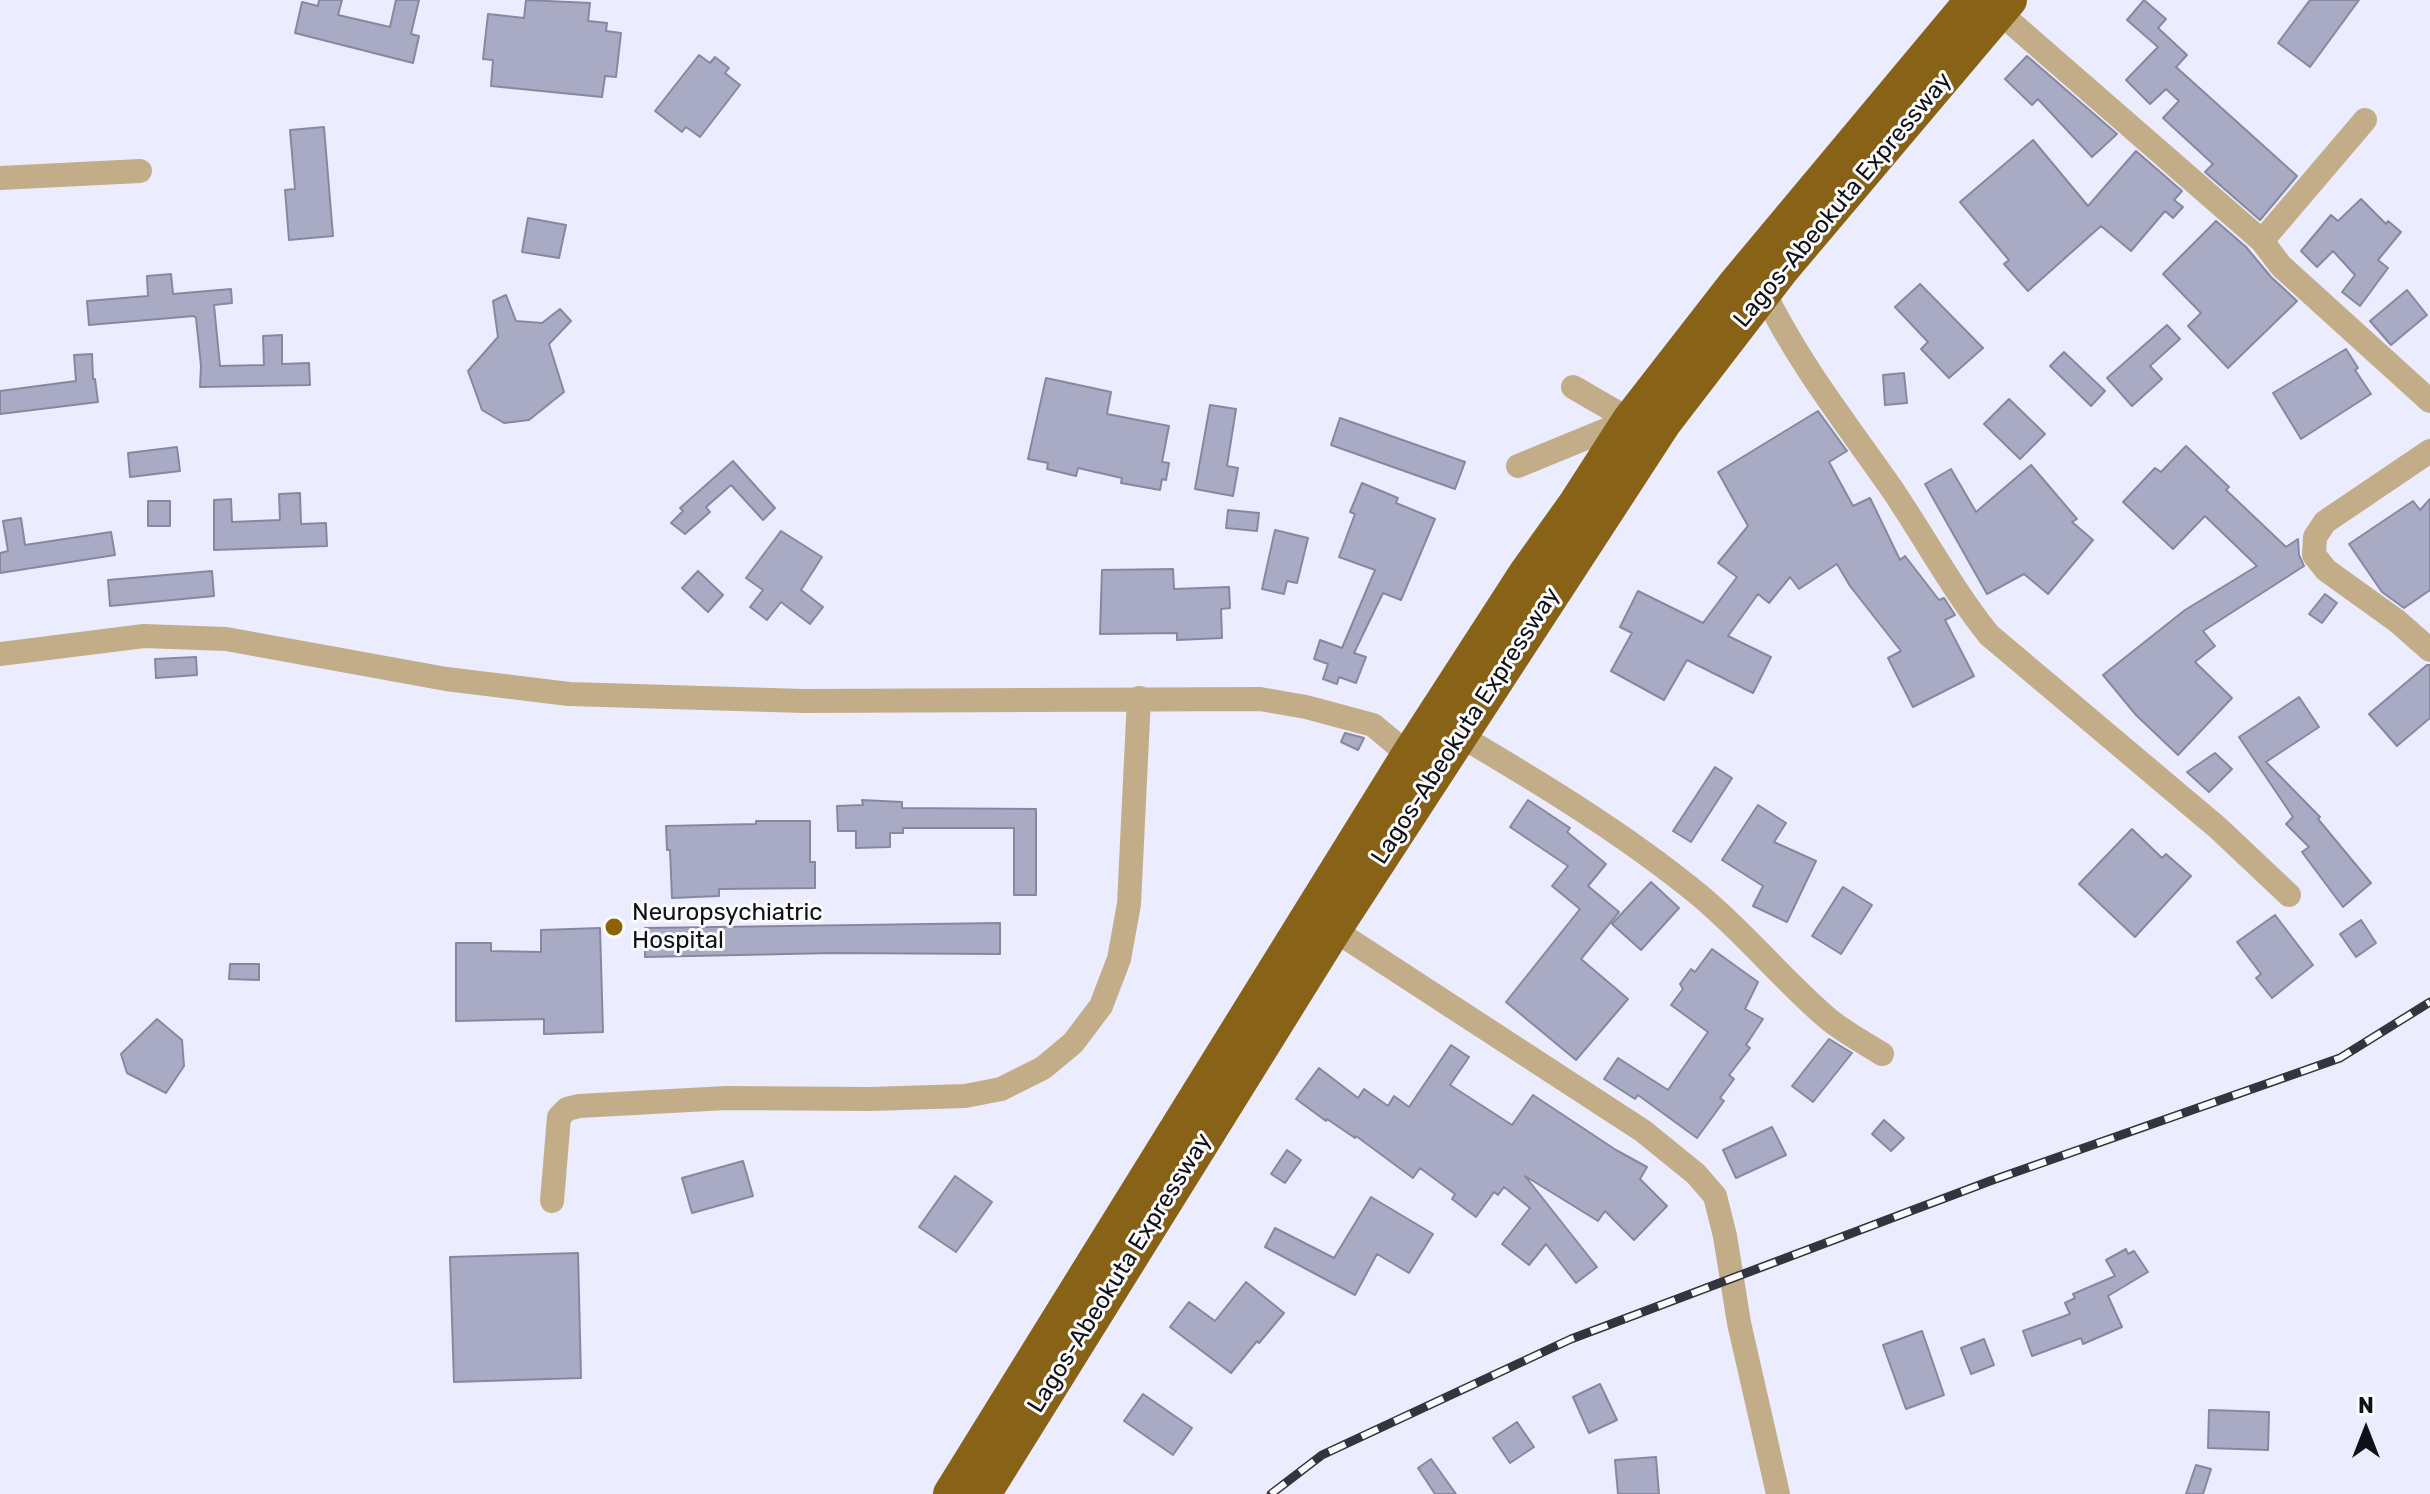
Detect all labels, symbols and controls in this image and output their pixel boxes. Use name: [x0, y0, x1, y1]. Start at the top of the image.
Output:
street label: Lagos-Abeokuta Expressway: [1728, 67, 1958, 333]
street label: Lagos-Abeokuta Expressway: [1366, 582, 1566, 870]
place label: Neuropsychiatric Hospital: [632, 899, 823, 955]
marker: Neuropsychiatric Hospital: [603, 916, 625, 938]
street label: Lagos-Abeokuta Expressway: [1022, 1128, 1218, 1418]
north arrow: [2326, 1390, 2406, 1470]
text: N: [2358, 1392, 2374, 1419]

